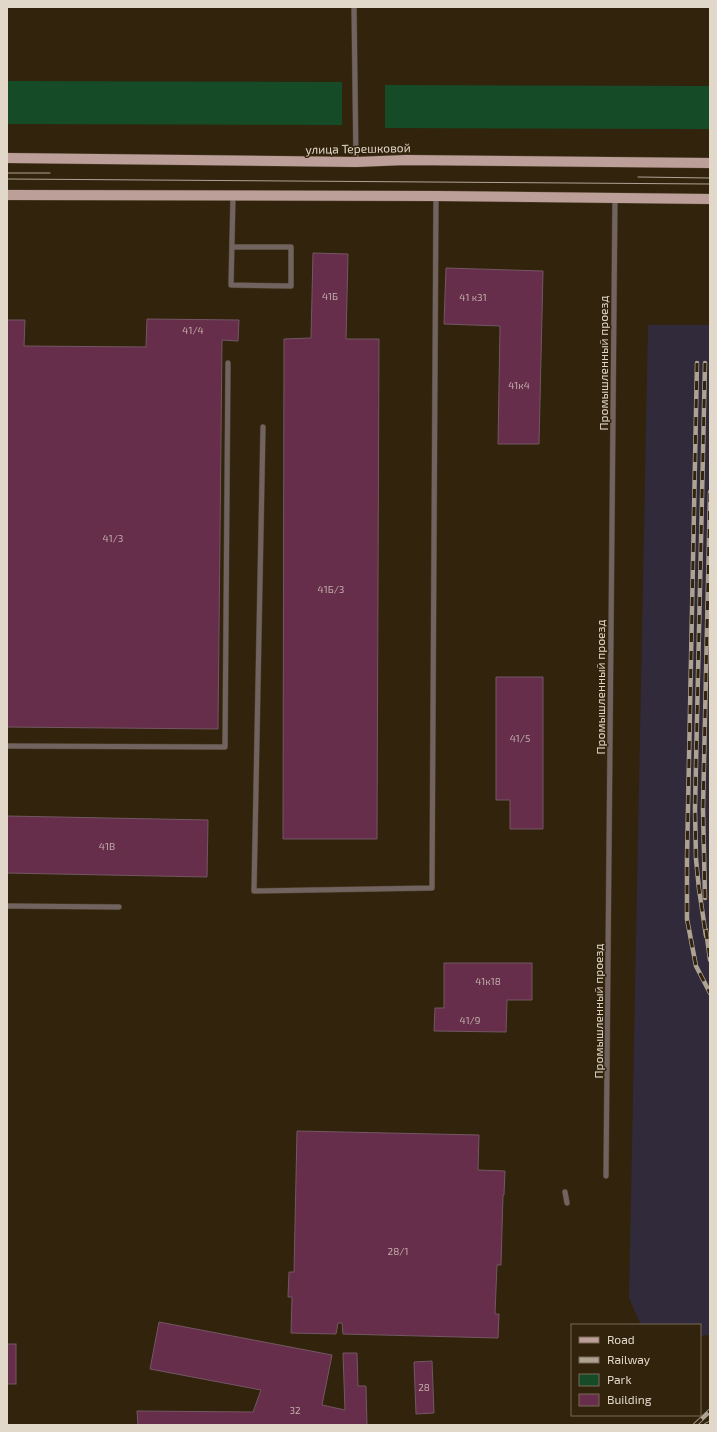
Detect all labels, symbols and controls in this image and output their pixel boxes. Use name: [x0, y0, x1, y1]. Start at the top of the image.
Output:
street label: улица Терешковой: [305, 140, 411, 157]
house number: 41Б: [322, 290, 338, 302]
house number: 41 к31: [459, 291, 487, 303]
street label: Промышленный проезд: [596, 296, 610, 430]
house number: 41/4: [182, 324, 204, 336]
house number: 41к4: [508, 379, 530, 391]
house number: 41/3: [103, 532, 123, 544]
house number: 41Б/3: [318, 583, 344, 595]
street label: Промышленный проезд: [593, 620, 607, 754]
house number: 41/5: [510, 732, 530, 744]
house number: 41В: [99, 840, 115, 852]
street label: Промышленный проезд: [591, 944, 605, 1078]
house number: 41к18: [475, 975, 501, 987]
house number: 41/9: [459, 1014, 481, 1026]
house number: 28/1: [388, 1245, 408, 1257]
legend: [571, 1324, 701, 1416]
text: Road: [607, 1332, 635, 1346]
text: Railway: [607, 1352, 651, 1366]
text: Park: [607, 1372, 632, 1386]
house number: 28: [418, 1381, 430, 1393]
text: Building: [607, 1392, 652, 1406]
house number: 32: [289, 1404, 301, 1416]

